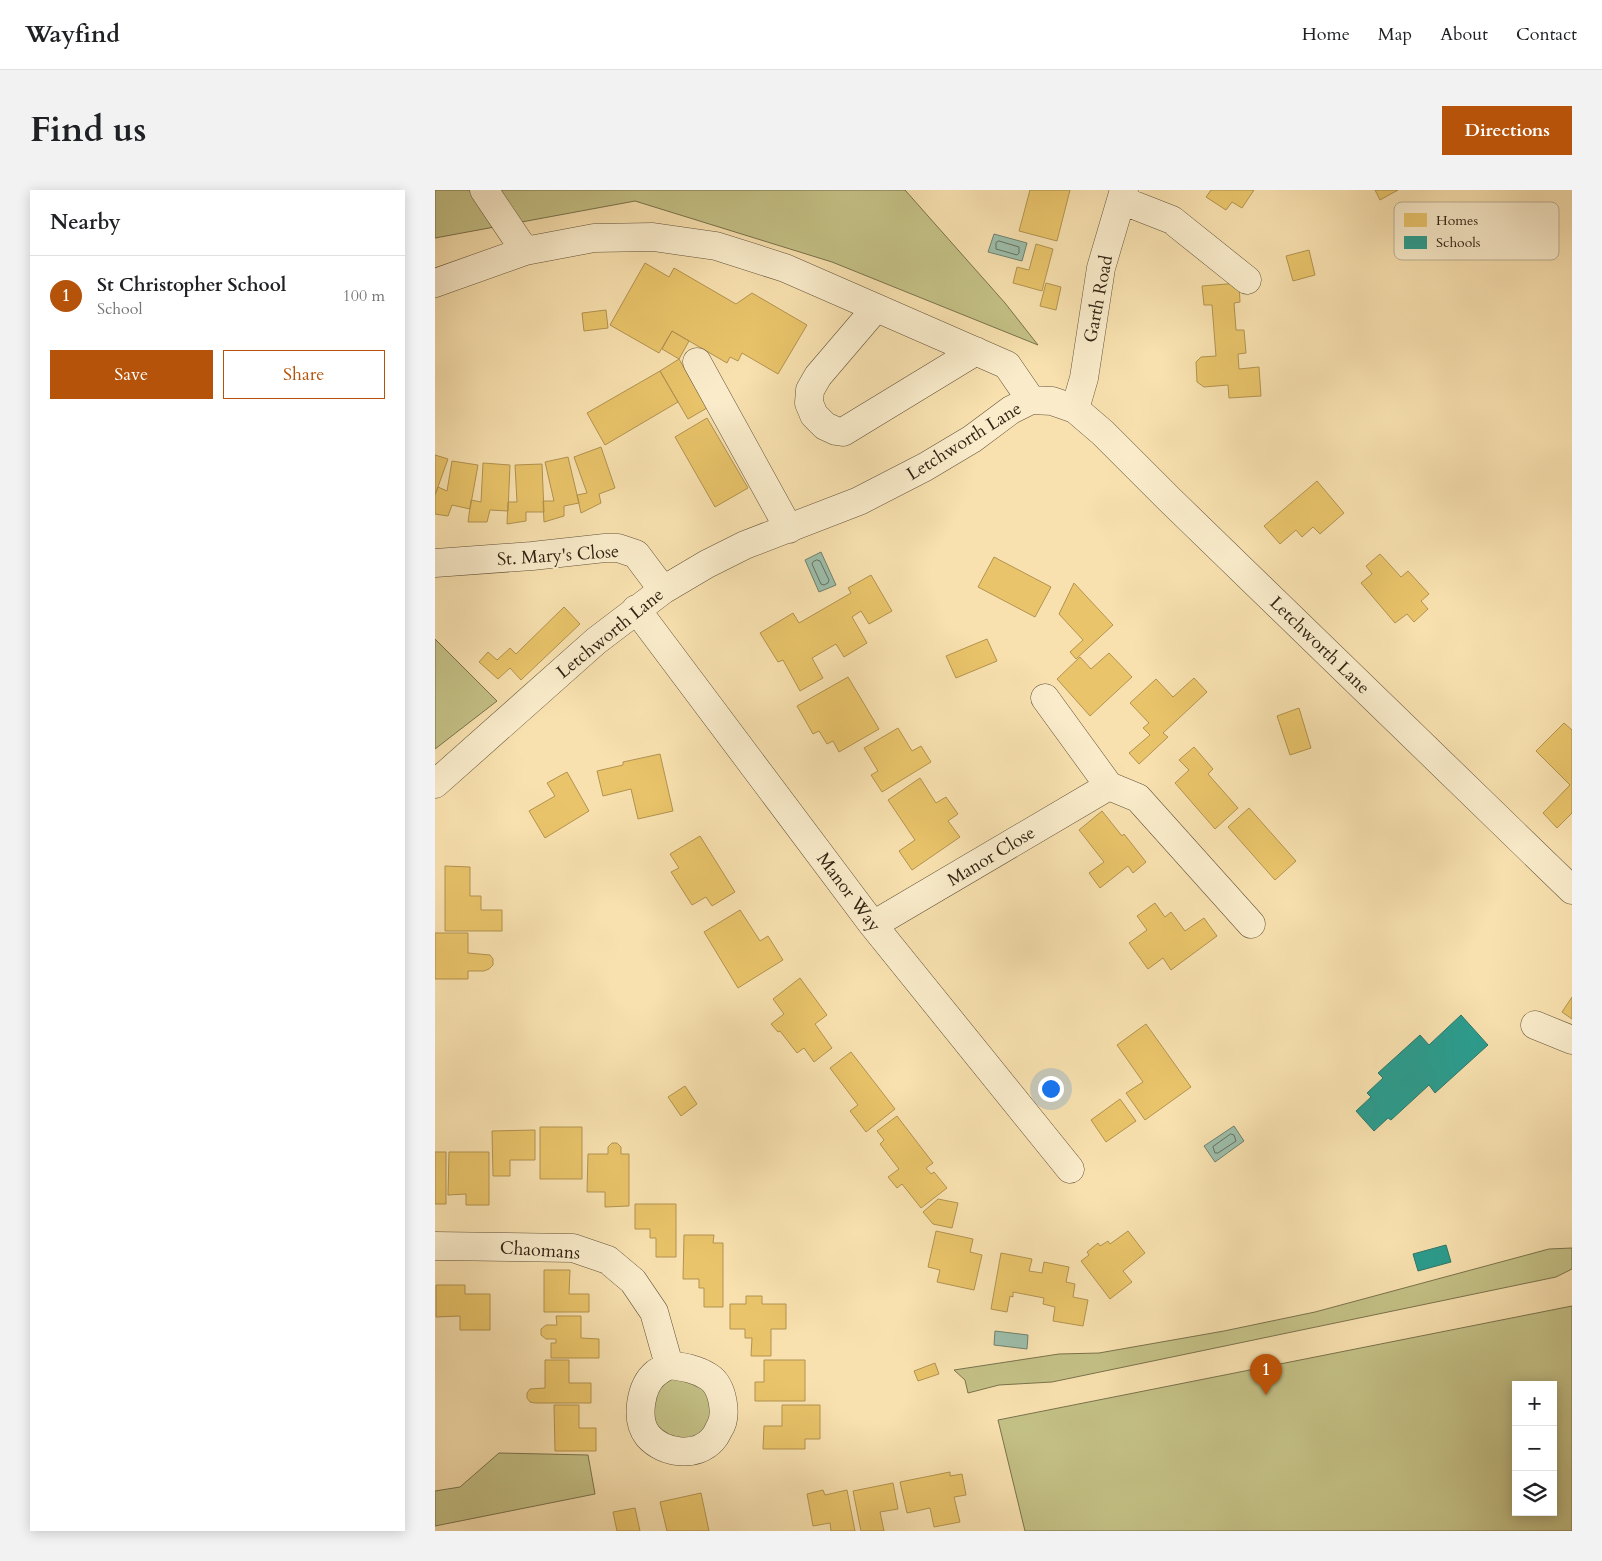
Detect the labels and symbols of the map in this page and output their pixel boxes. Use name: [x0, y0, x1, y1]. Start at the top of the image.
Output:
legend: [1394, 202, 1559, 260]
text: Homes: [1436, 211, 1478, 230]
text: Schools: [1436, 233, 1481, 252]
street label: Garth Road: [1078, 253, 1119, 345]
street label: Letchworth Lane: [902, 396, 1026, 487]
street label: St. Mary's Close: [496, 539, 620, 572]
street label: Letchworth Lane: [552, 582, 669, 684]
street label: Letchworth Lane: [1264, 591, 1375, 700]
street label: Manor Close: [943, 820, 1040, 892]
street label: Manor Way: [811, 848, 887, 937]
your location: [1038, 1076, 1064, 1102]
street label: Chaomans: [499, 1235, 581, 1266]
pin: 1: [1250, 1354, 1282, 1395]

